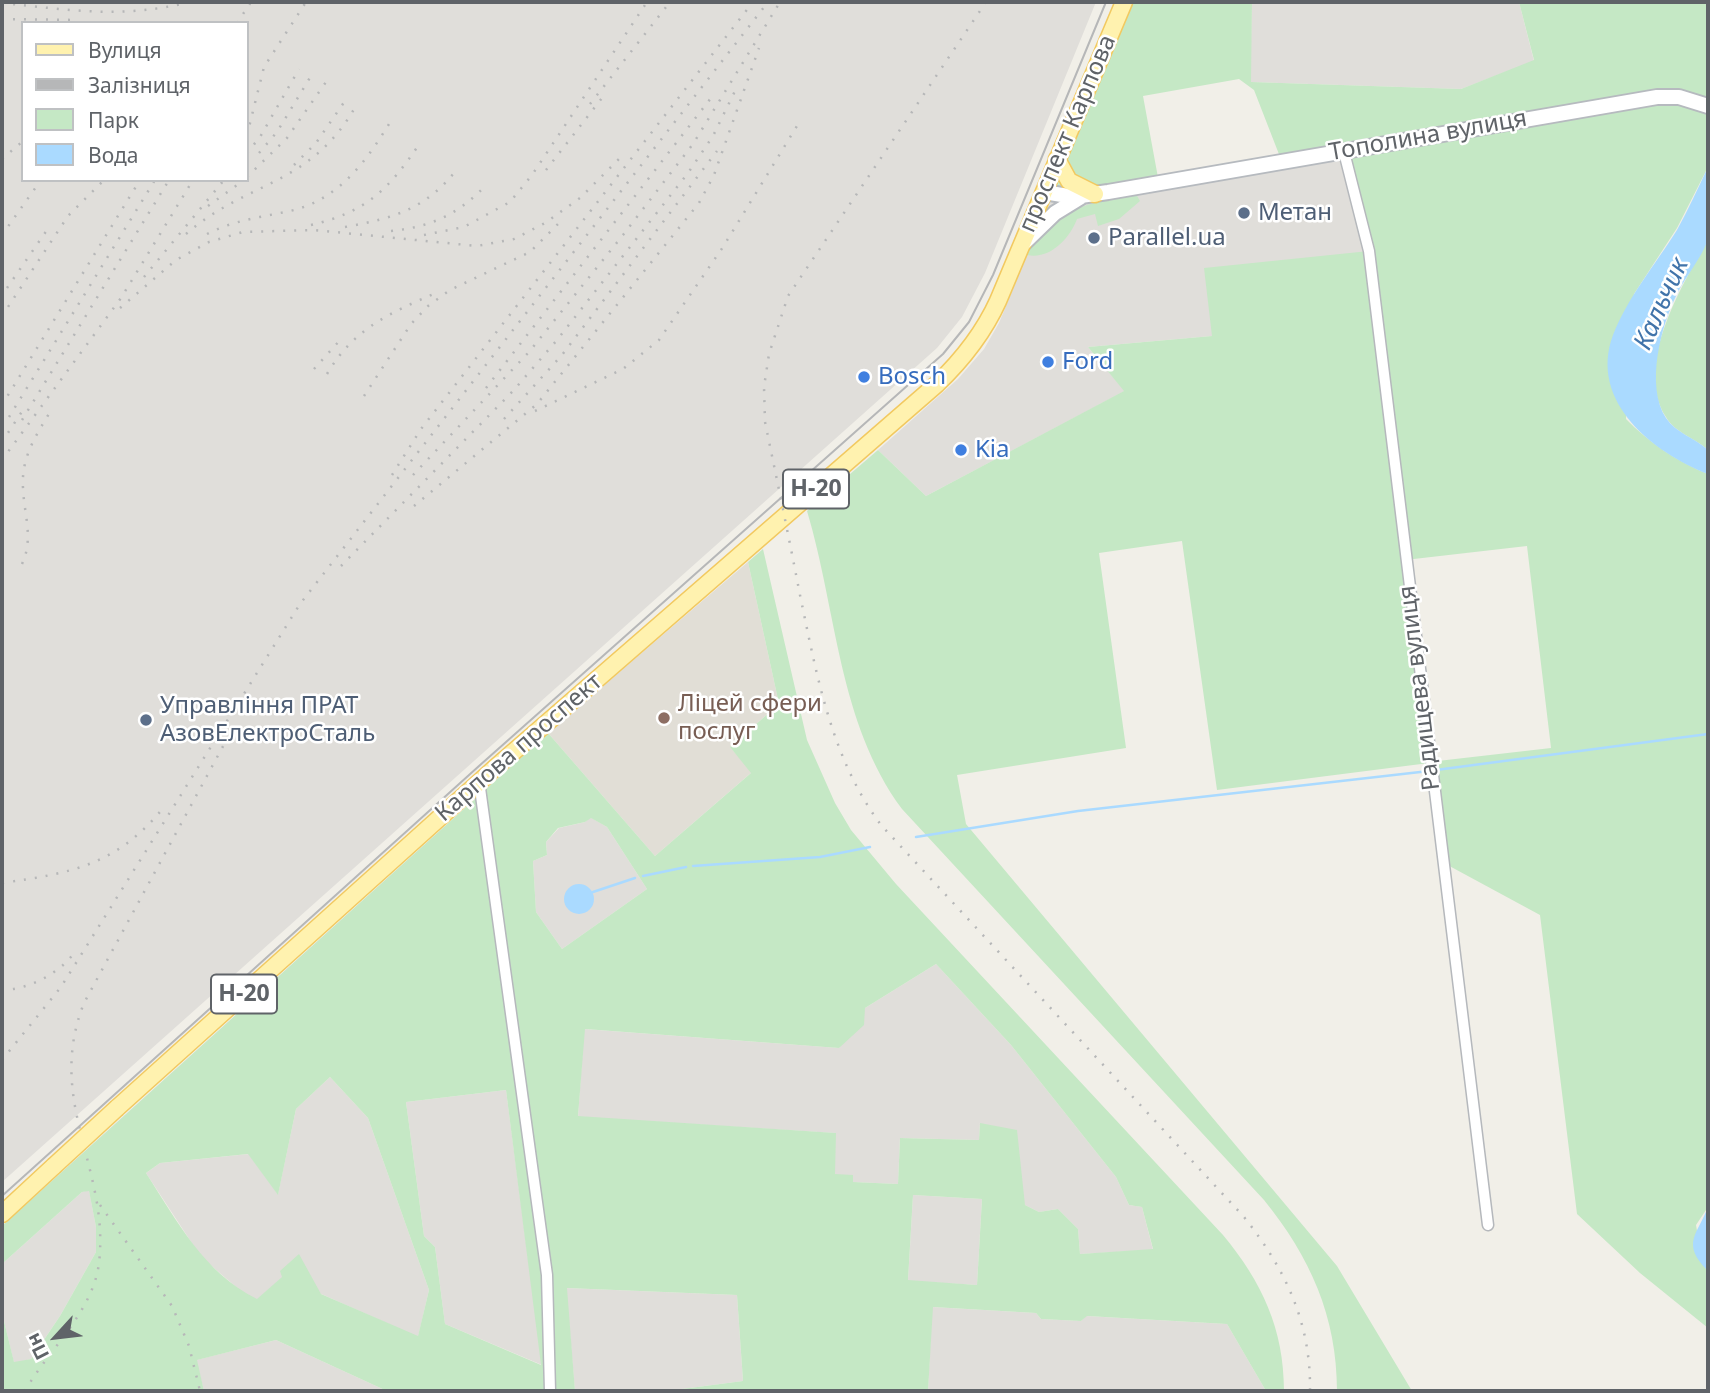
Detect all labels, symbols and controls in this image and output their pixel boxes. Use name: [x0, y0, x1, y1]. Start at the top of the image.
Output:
legend: [21, 21, 248, 182]
street label: проспект Карпова: [1013, 31, 1123, 237]
text: Вулиця: [88, 36, 162, 64]
text: Залізниця: [88, 71, 191, 99]
street label: Тополина вулиця: [1327, 104, 1529, 168]
text: Парк: [88, 106, 139, 134]
text: Вода: [88, 141, 138, 169]
place label: Метан: [1258, 199, 1332, 227]
marker: Метан: [1236, 205, 1252, 221]
place label: Parallel.ua: [1108, 224, 1226, 252]
marker: Parallel.ua: [1086, 230, 1102, 246]
water label: Кальчик: [1628, 253, 1696, 355]
place label: Ford: [1062, 348, 1113, 376]
marker: Ford: [1040, 354, 1056, 370]
place label: Bosch: [878, 363, 946, 391]
marker: Bosch: [856, 369, 872, 385]
place label: Kia: [975, 436, 1010, 464]
marker: Kia: [953, 442, 969, 458]
road number: Н-20: [783, 470, 849, 509]
street label: Радищева вулиця: [1393, 584, 1447, 792]
street label: Карпова проспект: [430, 668, 608, 828]
place label: Ліцей сфери послуг: [678, 690, 822, 746]
place label: Управління ПРАТ АзовЕлектроСталь: [160, 692, 375, 748]
marker: Ліцей сфери послуг: [656, 710, 672, 726]
marker: Управління ПРАТ АзовЕлектроСталь: [138, 712, 154, 728]
road number: Н-20: [211, 974, 277, 1014]
north arrow: [21, 1302, 91, 1372]
text: Пн: [20, 1329, 55, 1364]

